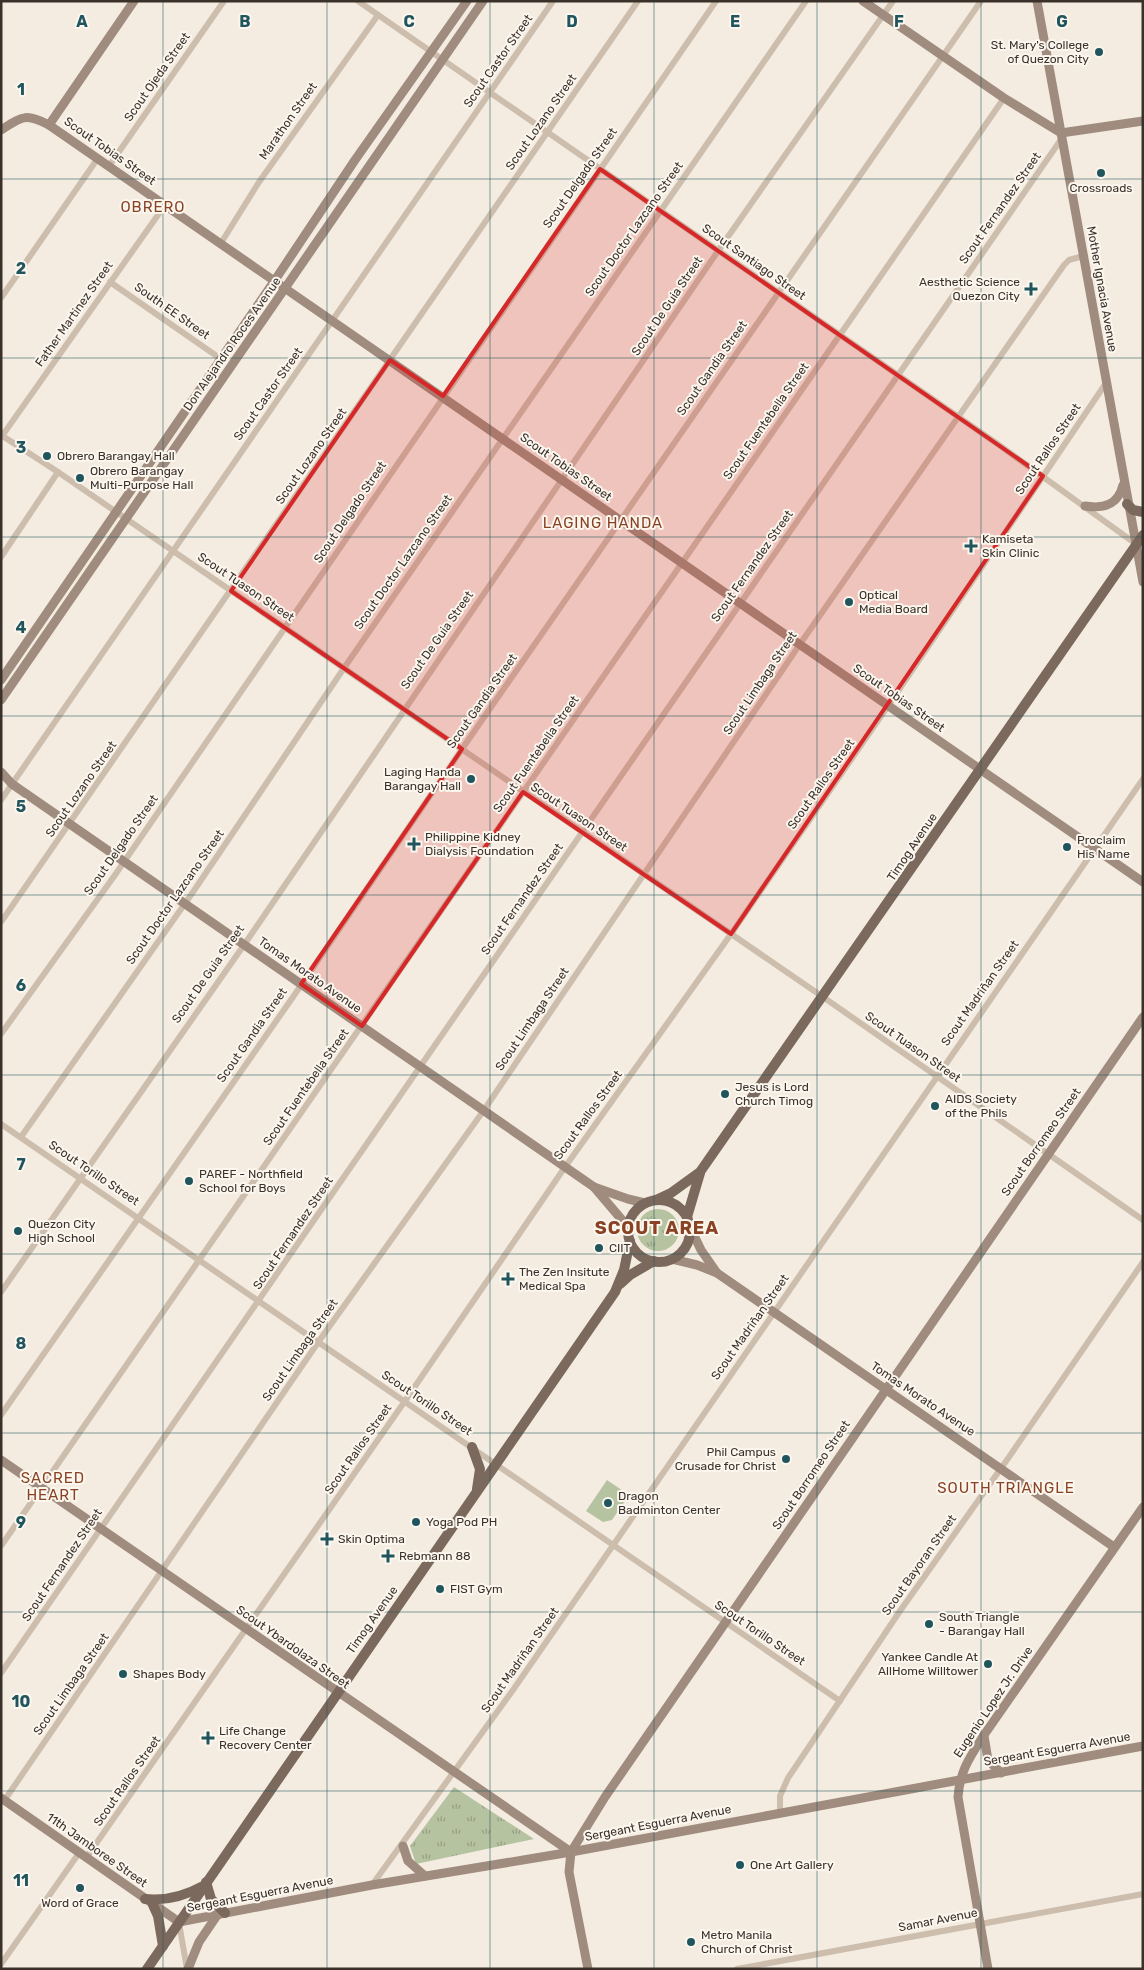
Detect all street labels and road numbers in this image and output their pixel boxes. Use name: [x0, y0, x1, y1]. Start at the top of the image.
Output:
street label: Scout Castor Street: [461, 12, 535, 110]
street label: Scout Ojeda Street: [121, 30, 193, 124]
street label: Scout Lozano Street: [503, 71, 580, 173]
street label: Marathon Street: [256, 79, 320, 162]
street label: Scout Tobias Street: [61, 114, 159, 188]
street label: Scout Delgado Street: [540, 125, 620, 231]
street label: Scout Fernandez Street: [956, 149, 1044, 266]
street label: Scout Doctor Lazcano Street: [582, 159, 686, 299]
street label: Scout Santiago Street: [700, 221, 809, 303]
street label: Mother Ignacia Avenue: [1084, 225, 1120, 353]
street label: Scout De Guia Street: [629, 254, 705, 358]
street label: Father Martinez Street: [32, 258, 116, 369]
street label: Don Alejandro Roces Avenue: [180, 274, 284, 413]
street label: South EE Street: [132, 280, 213, 342]
street label: Scout Gandia Street: [674, 318, 750, 418]
street label: Scout Castor Street: [231, 345, 305, 443]
street label: Scout Fuentebella Street: [720, 360, 812, 482]
street label: Scout Rallos Street: [1012, 401, 1084, 497]
street label: Scout Lozano Street: [273, 405, 350, 507]
street label: Scout Tobias Street: [517, 430, 615, 504]
street label: Scout Delgado Street: [311, 458, 389, 565]
street label: Scout Doctor Lazcano Street: [351, 492, 455, 632]
street label: Scout Fernandez Street: [708, 507, 796, 624]
street label: Scout Tuason Street: [195, 550, 297, 625]
street label: Scout De Guia Street: [398, 588, 476, 692]
street label: Scout Limbaga Street: [720, 629, 800, 737]
street label: Scout Gandia Street: [444, 651, 520, 751]
street label: Scout Tobias Street: [850, 661, 948, 735]
street label: Scout Fuentebella Street: [490, 693, 582, 815]
street label: Scout Rallos Street: [785, 736, 858, 832]
street label: Scout Lozano Street: [43, 738, 120, 840]
street label: Scout Tuason Street: [528, 780, 630, 855]
street label: Scout Delgado Street: [81, 792, 161, 898]
street label: Timog Avenue: [884, 810, 940, 884]
street label: Scout Doctor Lazcano Street: [123, 827, 227, 967]
street label: Scout Fernandez Street: [478, 840, 566, 957]
street label: Scout De Guia Street: [169, 922, 247, 1026]
street label: Tomas Morato Avenue: [256, 934, 365, 1016]
street label: Scout Madriñan Street: [938, 937, 1022, 1048]
street label: Scout Limbaga Street: [492, 965, 572, 1073]
street label: Scout Gandia Street: [214, 985, 290, 1085]
street label: Scout Tuason Street: [863, 1009, 964, 1085]
street label: Scout Fuentebella Street: [260, 1026, 352, 1148]
street label: Scout Rallos Street: [551, 1067, 625, 1162]
street label: Scout Borromeo Street: [998, 1085, 1084, 1199]
street label: Scout Torillo Street: [46, 1138, 142, 1209]
street label: Scout Fernandez Street: [250, 1174, 336, 1292]
street label: Scout Madriñan Street: [708, 1271, 792, 1382]
street label: Scout Limbaga Street: [259, 1296, 341, 1404]
street label: Tomas Morato Avenue: [868, 1359, 978, 1439]
street label: Scout Torillo Street: [379, 1368, 475, 1439]
street label: Scout Rallos Street: [322, 1401, 395, 1497]
street label: Scout Borromeo Street: [769, 1418, 853, 1532]
street label: Scout Fernandez Street: [19, 1506, 105, 1624]
street label: Scout Bayoran Street: [879, 1512, 959, 1618]
street label: Timog Avenue: [344, 1583, 401, 1656]
street label: Scout Torillo Street: [712, 1598, 808, 1669]
street label: Scout Ybardolaza Street: [234, 1602, 353, 1692]
street label: Scout Madriñan Street: [478, 1604, 562, 1715]
street label: Scout Limbaga Street: [30, 1630, 112, 1738]
street label: Eugenio Lopez Jr. Drive: [951, 1644, 1036, 1760]
street label: Sergeant Esguerra Avenue: [983, 1729, 1132, 1769]
street label: Scout Rallos Street: [91, 1733, 164, 1829]
street label: Sergeant Esguerra Avenue: [584, 1802, 733, 1844]
street label: 11th Jamboree Street: [44, 1810, 150, 1890]
street label: Sergeant Esguerra Avenue: [186, 1873, 335, 1915]
street label: Samar Avenue: [897, 1905, 979, 1935]

